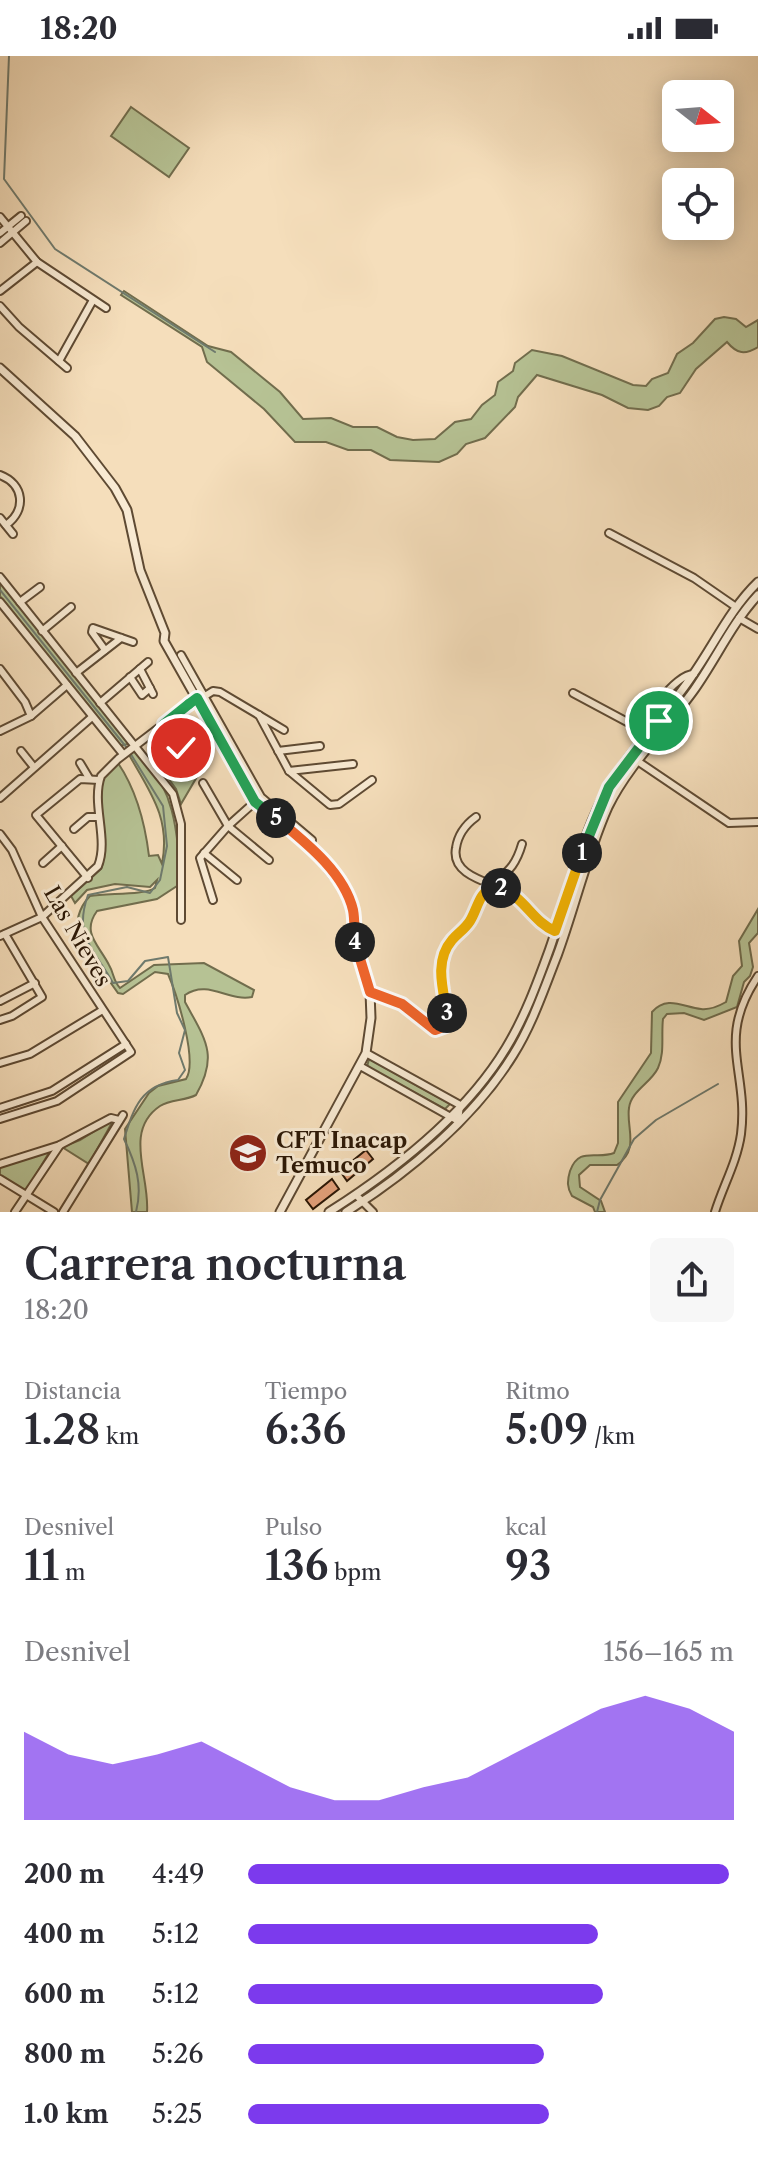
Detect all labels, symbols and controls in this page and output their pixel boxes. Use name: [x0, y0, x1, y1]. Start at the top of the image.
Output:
text: 18:20: [40, 10, 118, 47]
north arrow: [662, 80, 734, 152]
map controls: [662, 80, 734, 240]
button: locate: [662, 168, 734, 240]
pin: [625, 687, 693, 755]
icon: arrive: [637, 699, 681, 743]
pin: [147, 714, 215, 782]
icon: check: [159, 726, 203, 770]
pin: 5: [256, 798, 296, 838]
text: 5: [270, 804, 282, 831]
pin: 1: [562, 833, 602, 873]
text: 1: [577, 839, 587, 866]
pin: 2: [481, 868, 521, 908]
text: 2: [495, 874, 508, 901]
street label: Las Nieves: [38, 881, 117, 991]
pin: 4: [335, 922, 375, 962]
text: 4: [348, 928, 362, 955]
pin: 3: [427, 993, 467, 1033]
text: 3: [441, 999, 453, 1026]
place label: CFT Inacap Temuco: [276, 1127, 407, 1179]
school or university icon: CFT Inacap Temuco: [227, 1132, 269, 1174]
text: Carrera nocturna: [24, 1237, 406, 1291]
button: share: [650, 1238, 734, 1322]
text: 18:20: [24, 1294, 89, 1326]
text: Distancia: [24, 1378, 121, 1405]
text: Tiempo: [265, 1378, 347, 1405]
text: Ritmo: [505, 1378, 570, 1405]
text: 1.28: [24, 1405, 100, 1454]
text: 6:36: [265, 1405, 346, 1454]
text: 5:09: [505, 1405, 588, 1454]
text: km: [100, 1423, 139, 1450]
text: /km: [588, 1423, 635, 1450]
text: Desnivel: [24, 1514, 114, 1541]
text: Pulso: [265, 1514, 322, 1541]
text: kcal: [505, 1514, 547, 1541]
text: 11: [24, 1541, 59, 1590]
text: 136: [265, 1541, 328, 1590]
text: 93: [505, 1541, 551, 1590]
text: m: [59, 1559, 86, 1586]
text: bpm: [328, 1559, 382, 1586]
text: Desnivel: [24, 1636, 131, 1668]
text: 156–165 m: [603, 1636, 734, 1668]
text: 200 m: [24, 1858, 105, 1890]
text: 4:49: [152, 1858, 205, 1890]
text: 400 m: [24, 1918, 105, 1950]
text: 5:12: [152, 1918, 199, 1950]
text: 600 m: [24, 1978, 105, 2010]
text: 5:12: [152, 1978, 199, 2010]
text: 800 m: [24, 2038, 106, 2070]
text: 5:26: [152, 2038, 204, 2070]
text: 1.0 km: [24, 2098, 109, 2130]
text: 5:25: [152, 2098, 202, 2130]

